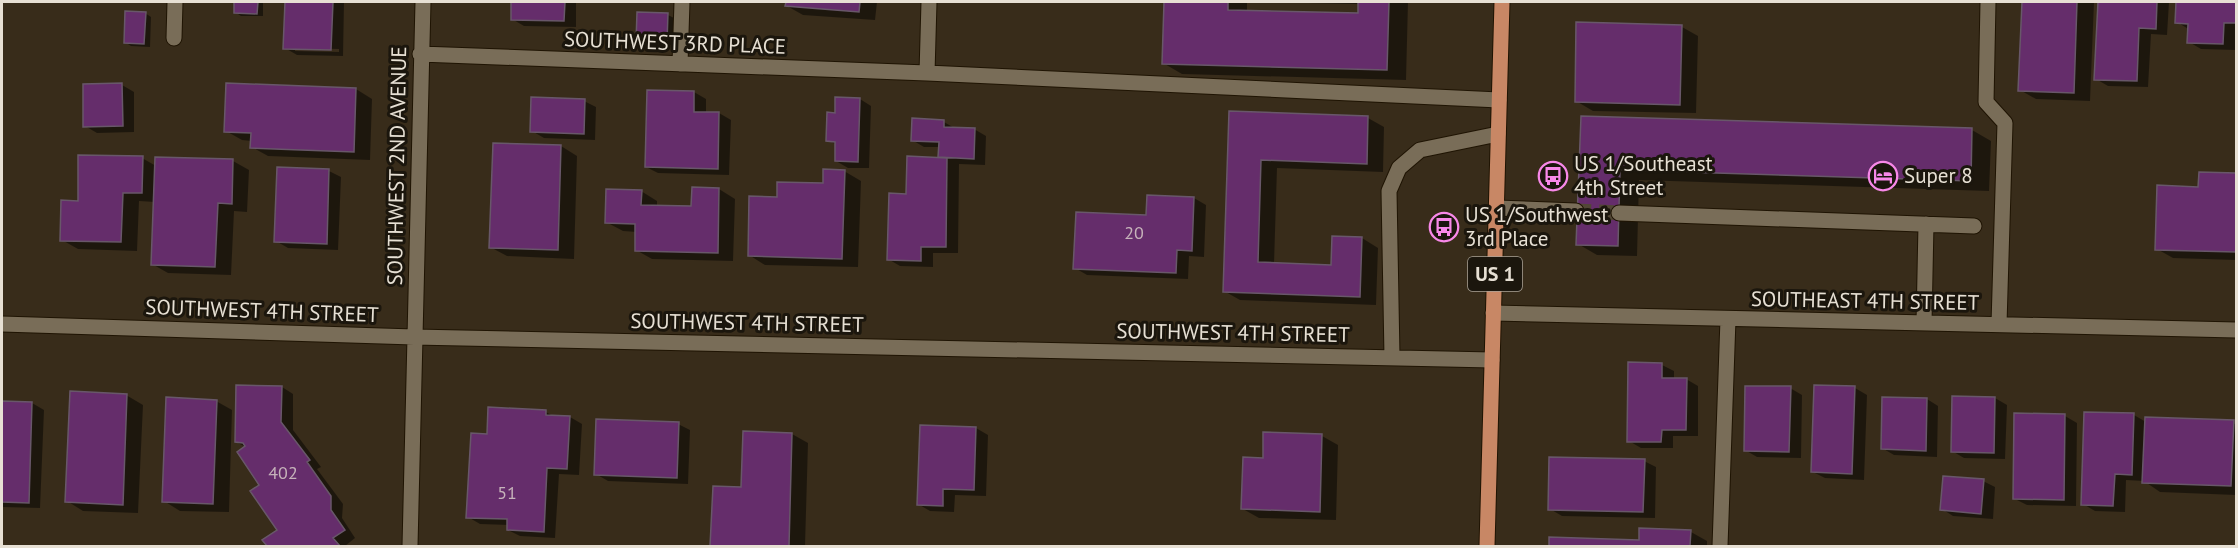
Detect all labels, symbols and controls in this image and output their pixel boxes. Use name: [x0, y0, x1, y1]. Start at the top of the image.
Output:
street label: SOUTHWEST 3RD PLACE: [564, 25, 787, 60]
street label: SOUTHWEST 2ND AVENUE: [381, 46, 412, 286]
place label: US 1/Southeast 4th Street: [1574, 150, 1713, 201]
bus stop icon: US 1/Southeast 4th Street: [1537, 160, 1569, 192]
hotel icon: Super 8: [1867, 160, 1899, 192]
place label: Super 8: [1904, 162, 1973, 189]
place label: US 1/Southwest 3rd Place: [1465, 201, 1609, 252]
bus stop icon: US 1/Southwest 3rd Place: [1428, 211, 1460, 243]
house number: 20: [1124, 221, 1144, 244]
road number: US 1: [1468, 257, 1522, 291]
street label: SOUTHEAST 4TH STREET: [1751, 285, 1980, 316]
street label: SOUTHWEST 4TH STREET: [145, 293, 379, 328]
street label: SOUTHWEST 4TH STREET: [630, 307, 864, 338]
street label: SOUTHWEST 4TH STREET: [1116, 317, 1350, 348]
house number: 402: [268, 461, 298, 484]
house number: 51: [497, 481, 517, 504]

